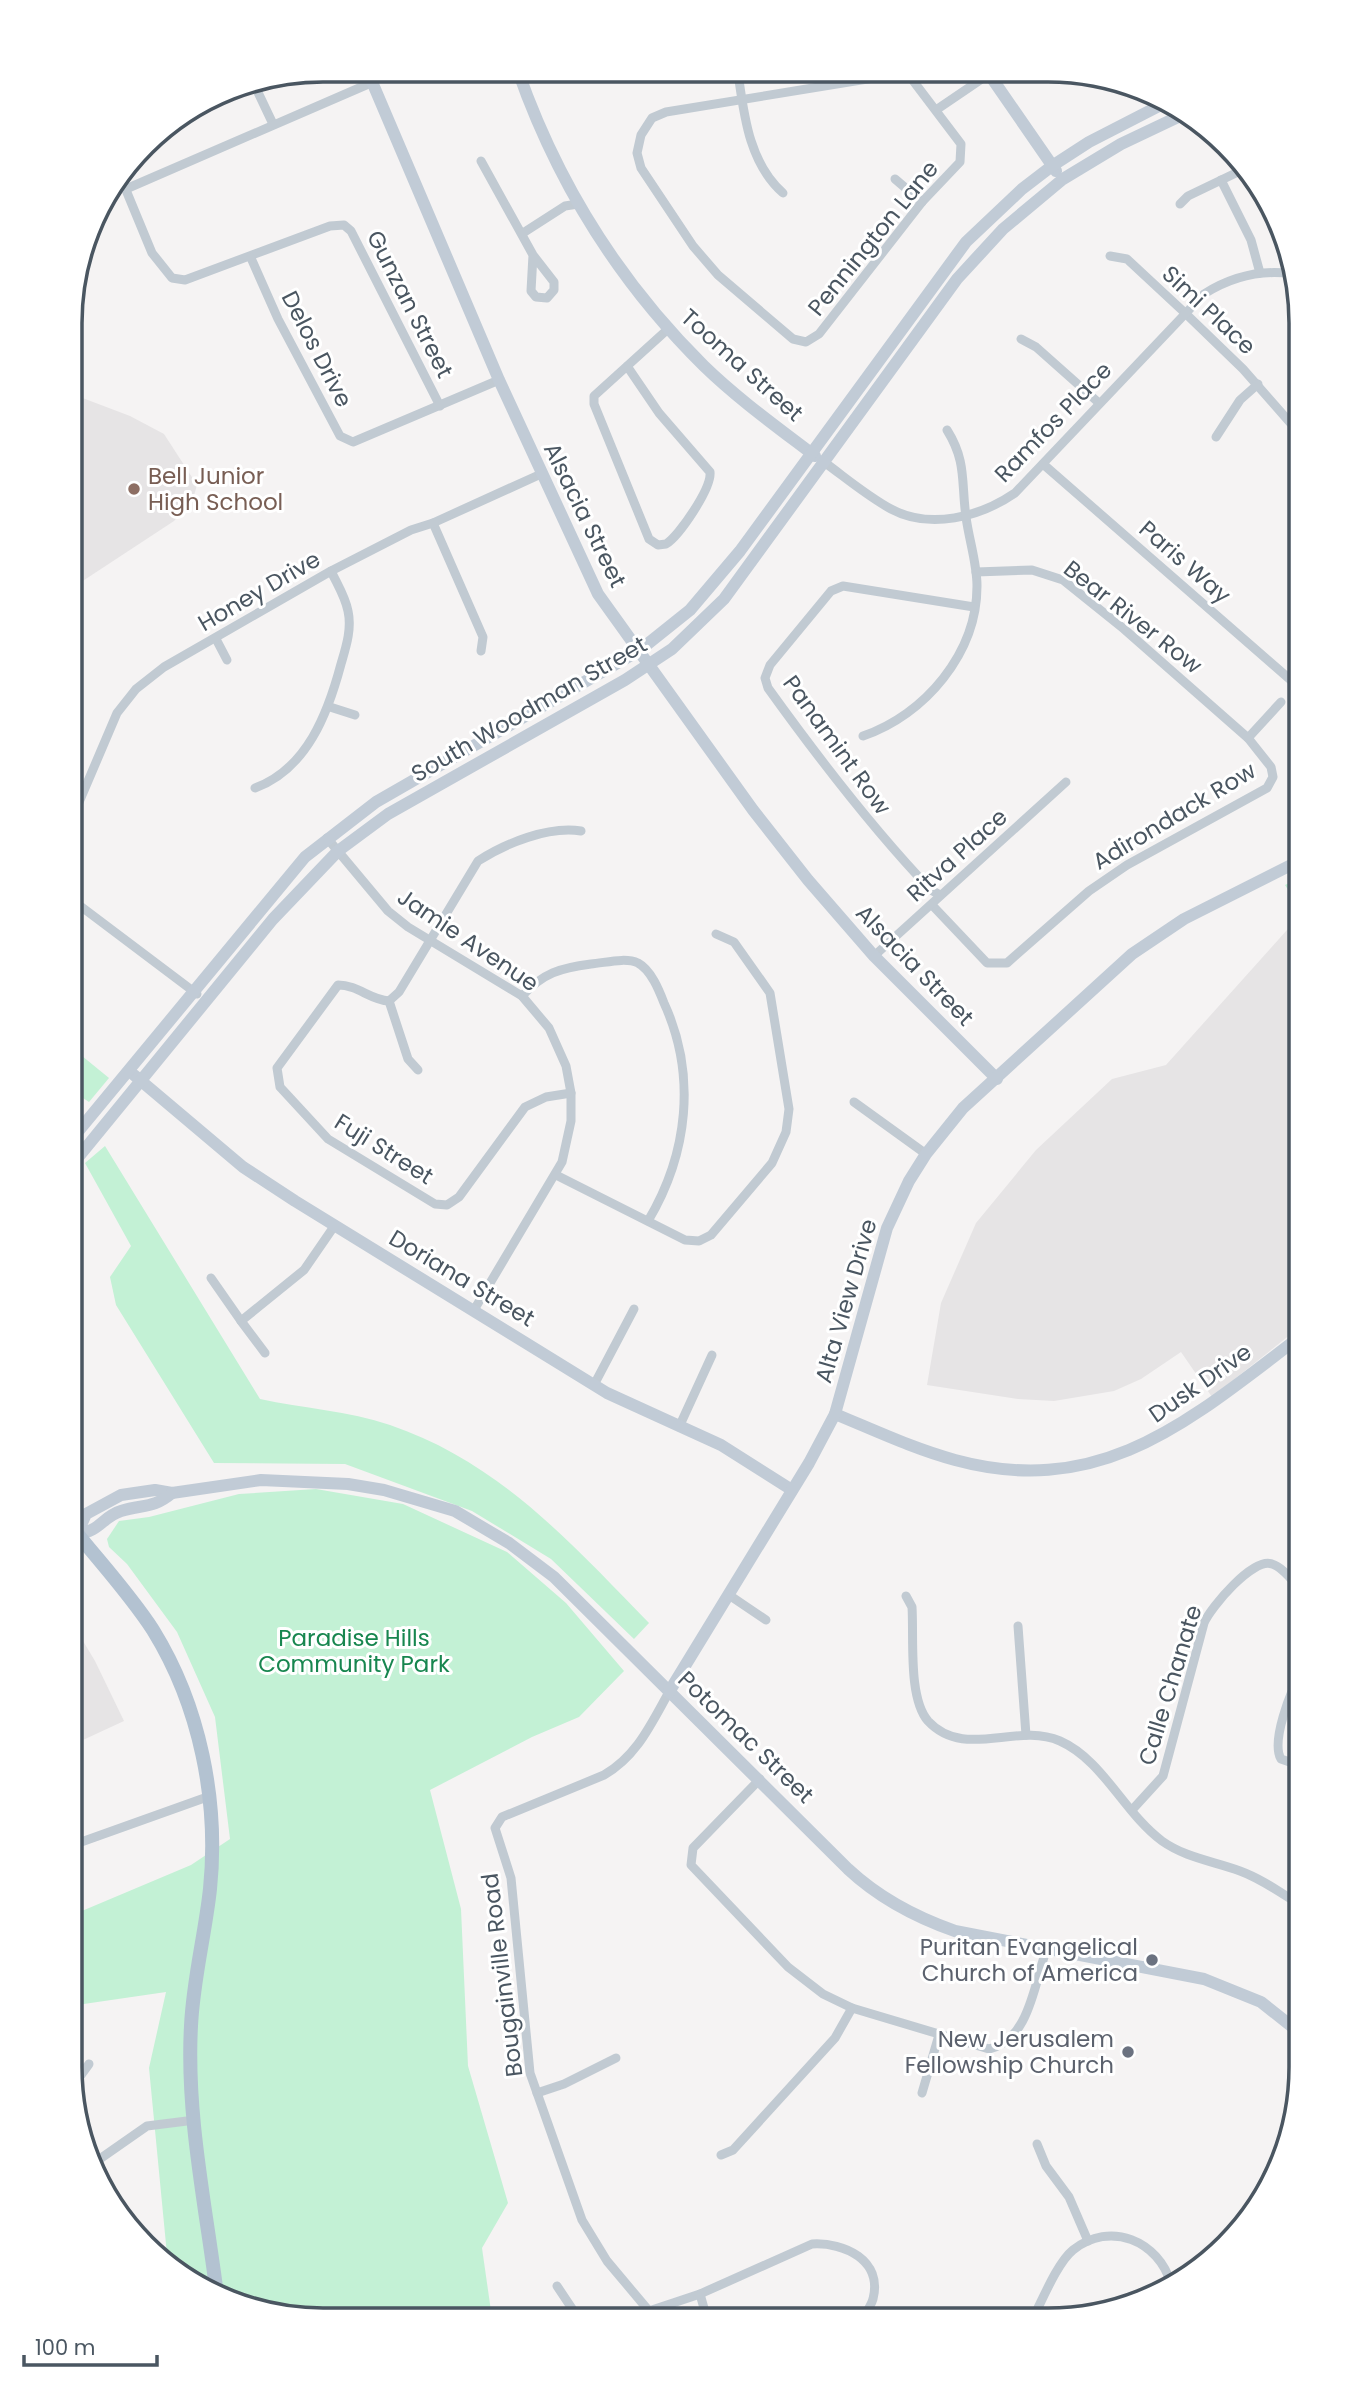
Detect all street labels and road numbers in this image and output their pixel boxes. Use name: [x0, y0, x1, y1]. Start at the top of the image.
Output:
street label: Pennington Lane: [800, 154, 946, 322]
street label: Gunzan Street: [359, 225, 461, 383]
street label: Simi Place: [1155, 258, 1263, 362]
street label: Delos Drive: [274, 285, 360, 413]
street label: Tooma Street: [674, 301, 810, 429]
street label: Ramfos Place: [987, 355, 1119, 489]
street label: Alsacia Street: [536, 437, 634, 593]
street label: Paris Way: [1132, 513, 1238, 611]
street label: Honey Drive: [192, 543, 326, 639]
street label: Bear River Row: [1057, 553, 1209, 681]
street label: South Woodman Street: [405, 628, 653, 790]
street label: Panamint Row: [775, 669, 899, 821]
street label: Adirondack Row: [1086, 754, 1262, 877]
street label: Ritva Place: [900, 801, 1014, 909]
street label: Jamie Avenue: [391, 881, 545, 999]
street label: Alsacia Street: [849, 897, 981, 1033]
street label: Fuji Street: [328, 1106, 440, 1192]
street label: Alta View Drive: [807, 1215, 885, 1387]
street label: Doriana Street: [383, 1222, 541, 1334]
street label: Dusk Drive: [1142, 1336, 1258, 1430]
street label: Calle Chanate: [1130, 1601, 1210, 1769]
street label: Potomac Street: [671, 1664, 821, 1810]
street label: Bougainville Road: [474, 1871, 530, 2079]

